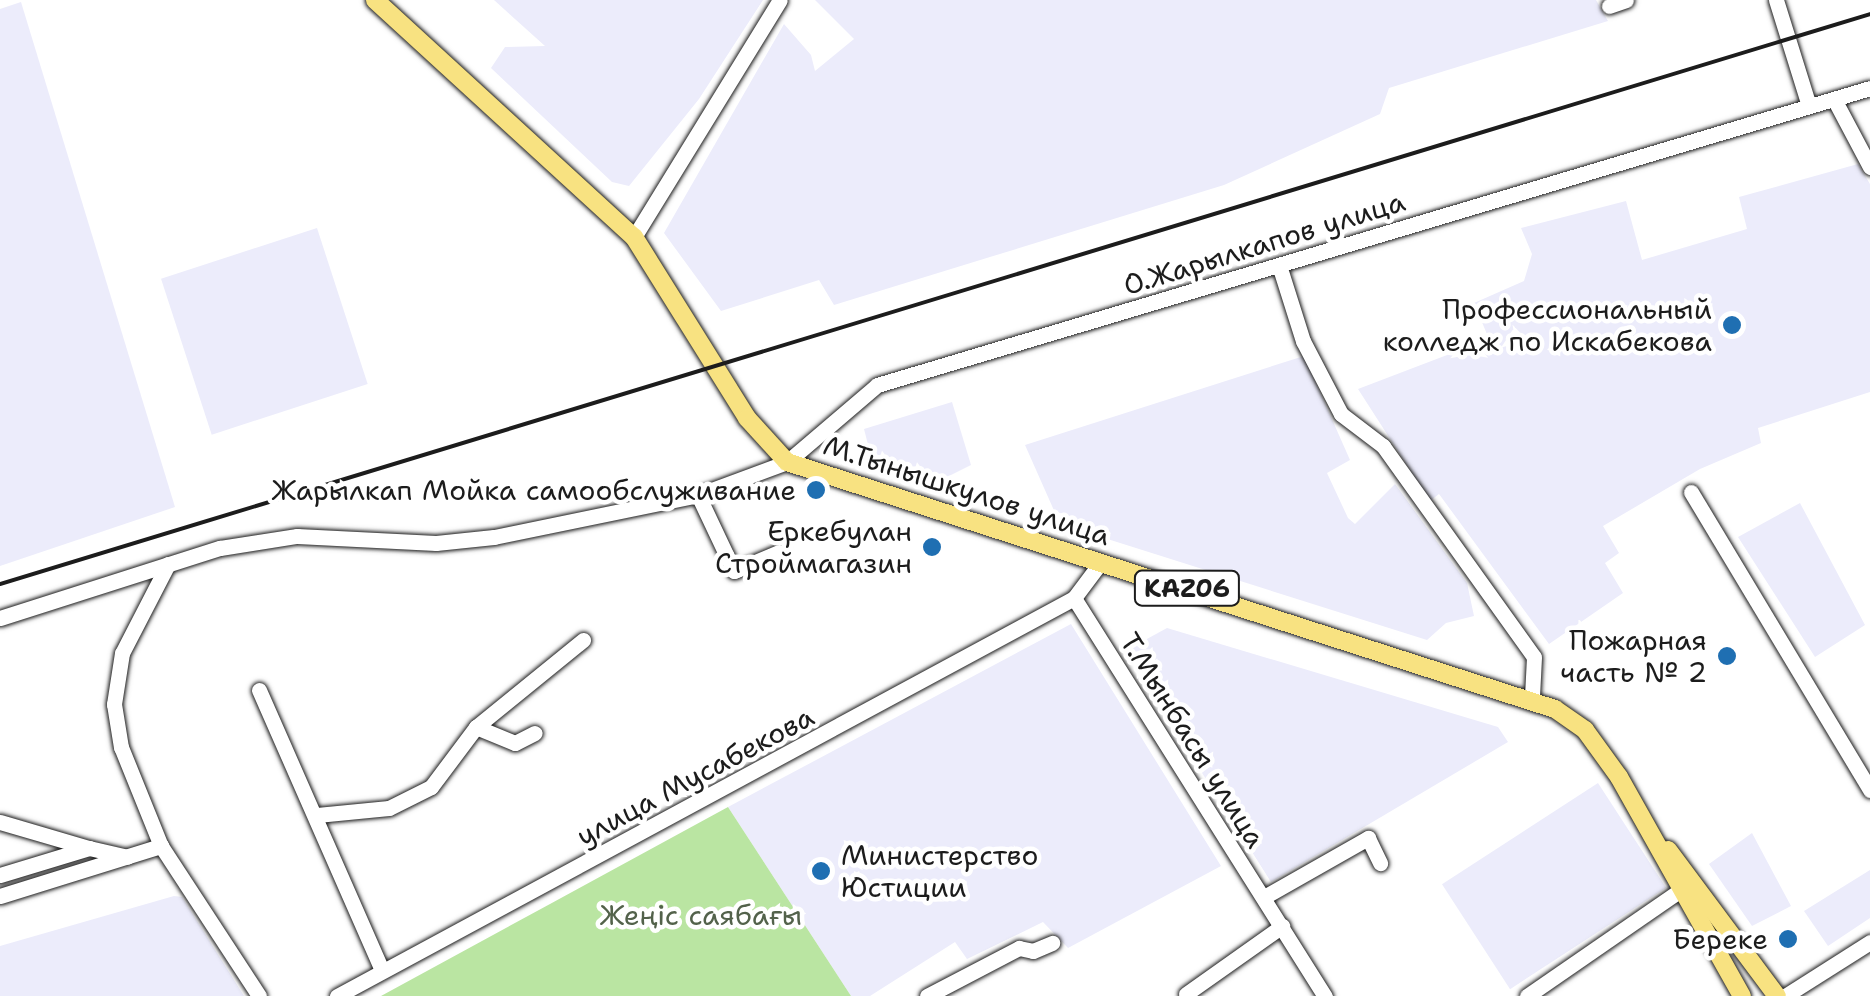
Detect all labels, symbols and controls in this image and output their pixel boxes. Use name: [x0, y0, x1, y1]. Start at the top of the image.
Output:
street label: О.Жарылкапов улица: [1119, 184, 1409, 302]
place label: Профессиональный колледж по Искабекова: [1383, 292, 1712, 358]
marker: Профессиональный колледж по Искабекова: [1721, 314, 1743, 336]
street label: М.Тынышкулов улица: [819, 428, 1115, 552]
place label: Жарылкап Мойка самообслуживание: [271, 473, 796, 507]
marker: Жарылкап Мойка самообслуживание: [805, 479, 827, 501]
place label: Еркебулан Строймагазин: [715, 514, 912, 580]
marker: Еркебулан Строймагазин: [921, 536, 943, 558]
road number: KАZ06: [1132, 568, 1242, 608]
place label: Пожарная часть № 2: [1560, 623, 1707, 689]
street label: Т.Мынбасы улица: [1113, 626, 1273, 854]
marker: Пожарная часть № 2: [1716, 645, 1738, 667]
street label: улица Мусабекова: [571, 699, 819, 853]
place label: Министерство Юстиции: [841, 838, 1038, 904]
marker: Министерство Юстиции: [810, 860, 832, 882]
park label: Жеңіс саябағы: [600, 898, 802, 932]
place label: Береке: [1672, 922, 1768, 956]
marker: Береке: [1777, 928, 1799, 950]

